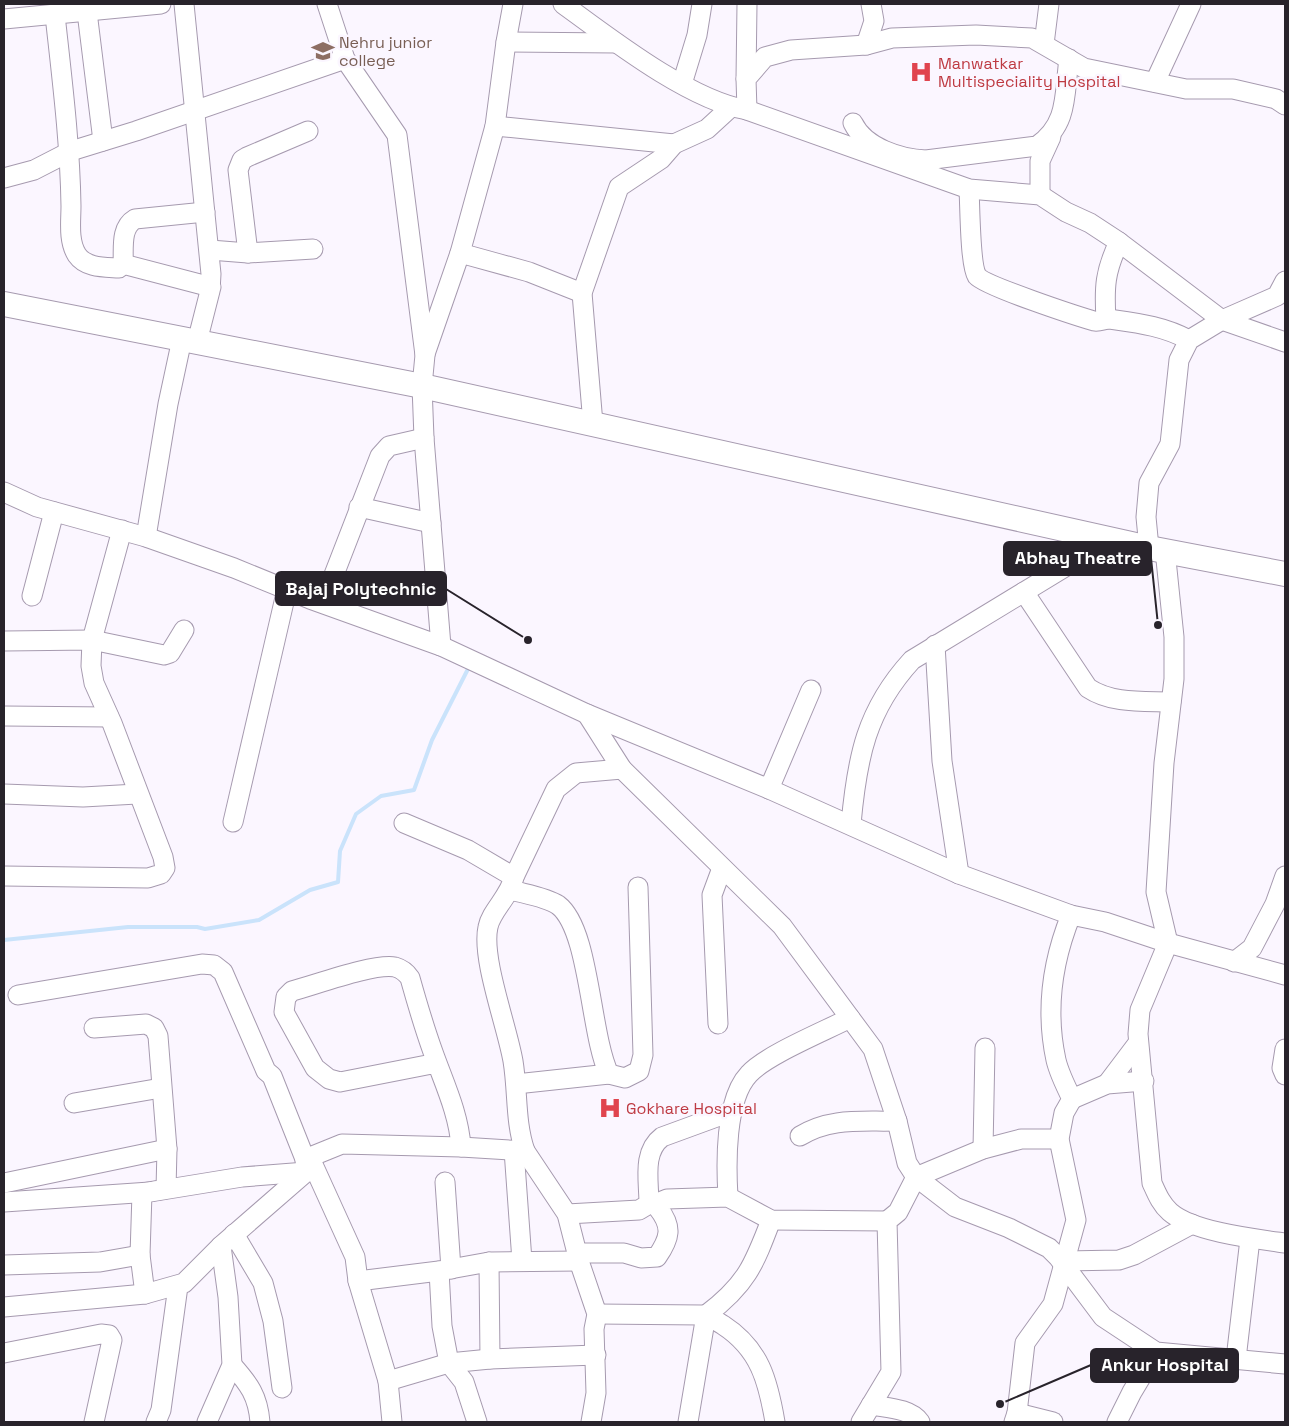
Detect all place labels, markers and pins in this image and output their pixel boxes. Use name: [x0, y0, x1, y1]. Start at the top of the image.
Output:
place label: Nehru junior college: [339, 32, 432, 71]
school or university icon: Nehru junior college: [310, 38, 336, 64]
place label: Manwatkar Multispeciality Hospital: [938, 53, 1120, 92]
hospital icon: Manwatkar Multispeciality Hospital: [908, 59, 934, 85]
callout: Abhay Theatre: [1004, 542, 1151, 575]
callout: Bajaj Polytechnic: [276, 572, 446, 605]
hospital icon: Gokhare Hospital: [597, 1095, 623, 1121]
place label: Gokhare Hospital: [626, 1098, 757, 1119]
callout: Ankur Hospital: [1091, 1349, 1238, 1382]

